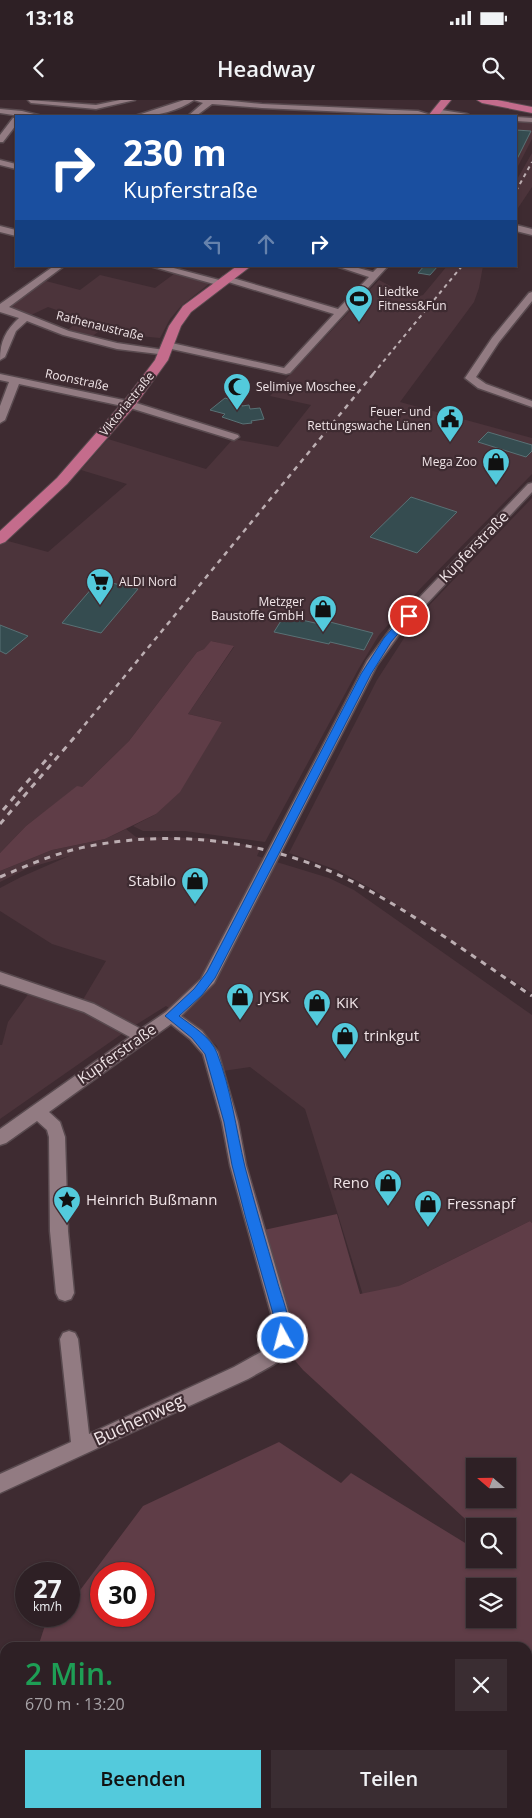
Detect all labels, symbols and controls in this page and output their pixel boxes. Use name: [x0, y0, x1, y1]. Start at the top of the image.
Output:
text: 13:18: [25, 5, 74, 31]
text: Headway: [217, 53, 315, 83]
icon: back: [25, 54, 53, 82]
icon: search: [479, 54, 507, 82]
text: 230 m: [123, 129, 227, 176]
icon: right: [40, 135, 105, 200]
text: Kupferstraße: [123, 174, 258, 204]
icon: left: [199, 230, 227, 258]
icon: ahead: [252, 230, 280, 258]
icon: right: [305, 230, 333, 258]
place label: Liedtke Fitness&Fun: [378, 283, 447, 314]
sports icon: Liedtke Fitness&Fun: [344, 284, 374, 323]
street label: Rathenaustraße: [55, 306, 146, 345]
street label: Roonstraße: [44, 364, 111, 395]
street label: Viktoriastraße: [95, 368, 158, 439]
mosque icon: Selimiye Moschee: [222, 372, 252, 411]
place label: Selimiye Moschee: [256, 378, 356, 395]
place label: Feuer- und Rettungswache Lünen: [307, 403, 431, 434]
public building icon: Feuer- und Rettungswache Lünen: [435, 404, 465, 443]
shop icon: Mega Zoo: [481, 447, 511, 486]
place label: Mega Zoo: [422, 453, 477, 470]
street label: Kupferstraße: [434, 506, 512, 586]
supermarket icon: ALDI Nord: [85, 567, 115, 606]
place label: ALDI Nord: [119, 573, 177, 590]
place label: Metzger Baustoffe GmbH: [211, 593, 304, 624]
shop icon: Metzger Baustoffe GmbH: [308, 594, 338, 633]
pin: [388, 595, 430, 637]
icon: arrive: [395, 602, 423, 630]
shop icon: Stabilo: [180, 866, 210, 905]
place label: Stabilo: [128, 870, 176, 890]
shop icon: JYSK: [225, 982, 255, 1021]
place label: JYSK: [257, 986, 290, 1006]
shop icon: KiK: [302, 988, 332, 1027]
place label: KiK: [336, 992, 359, 1012]
street label: Kupferstraße: [73, 1019, 160, 1088]
shop icon: trinkgut: [330, 1021, 360, 1060]
place label: trinkgut: [364, 1025, 419, 1045]
shop icon: Reno: [373, 1168, 403, 1207]
place label: Reno: [333, 1172, 369, 1192]
place icon: Heinrich Bußmann: [52, 1185, 82, 1224]
place label: Heinrich Bußmann: [86, 1189, 218, 1209]
shop icon: Fressnapf: [413, 1189, 443, 1228]
place label: Fressnapf: [447, 1193, 516, 1213]
position arrow: [256, 1311, 308, 1363]
street label: Buchenweg: [89, 1388, 188, 1451]
north arrow: [466, 1458, 516, 1508]
map controls: [466, 1458, 516, 1628]
button: search: [466, 1518, 516, 1568]
speed limit sign: 30: [90, 1562, 155, 1627]
text: 27: [33, 1571, 62, 1605]
button: layers: [466, 1578, 516, 1628]
text: km/h: [33, 1598, 62, 1615]
text: 2 Min.: [25, 1653, 113, 1694]
button: close: [455, 1659, 507, 1711]
text: 670 m · 13:20: [25, 1693, 125, 1715]
button: Beenden: [25, 1750, 261, 1808]
button: Teilen: [271, 1750, 507, 1808]

